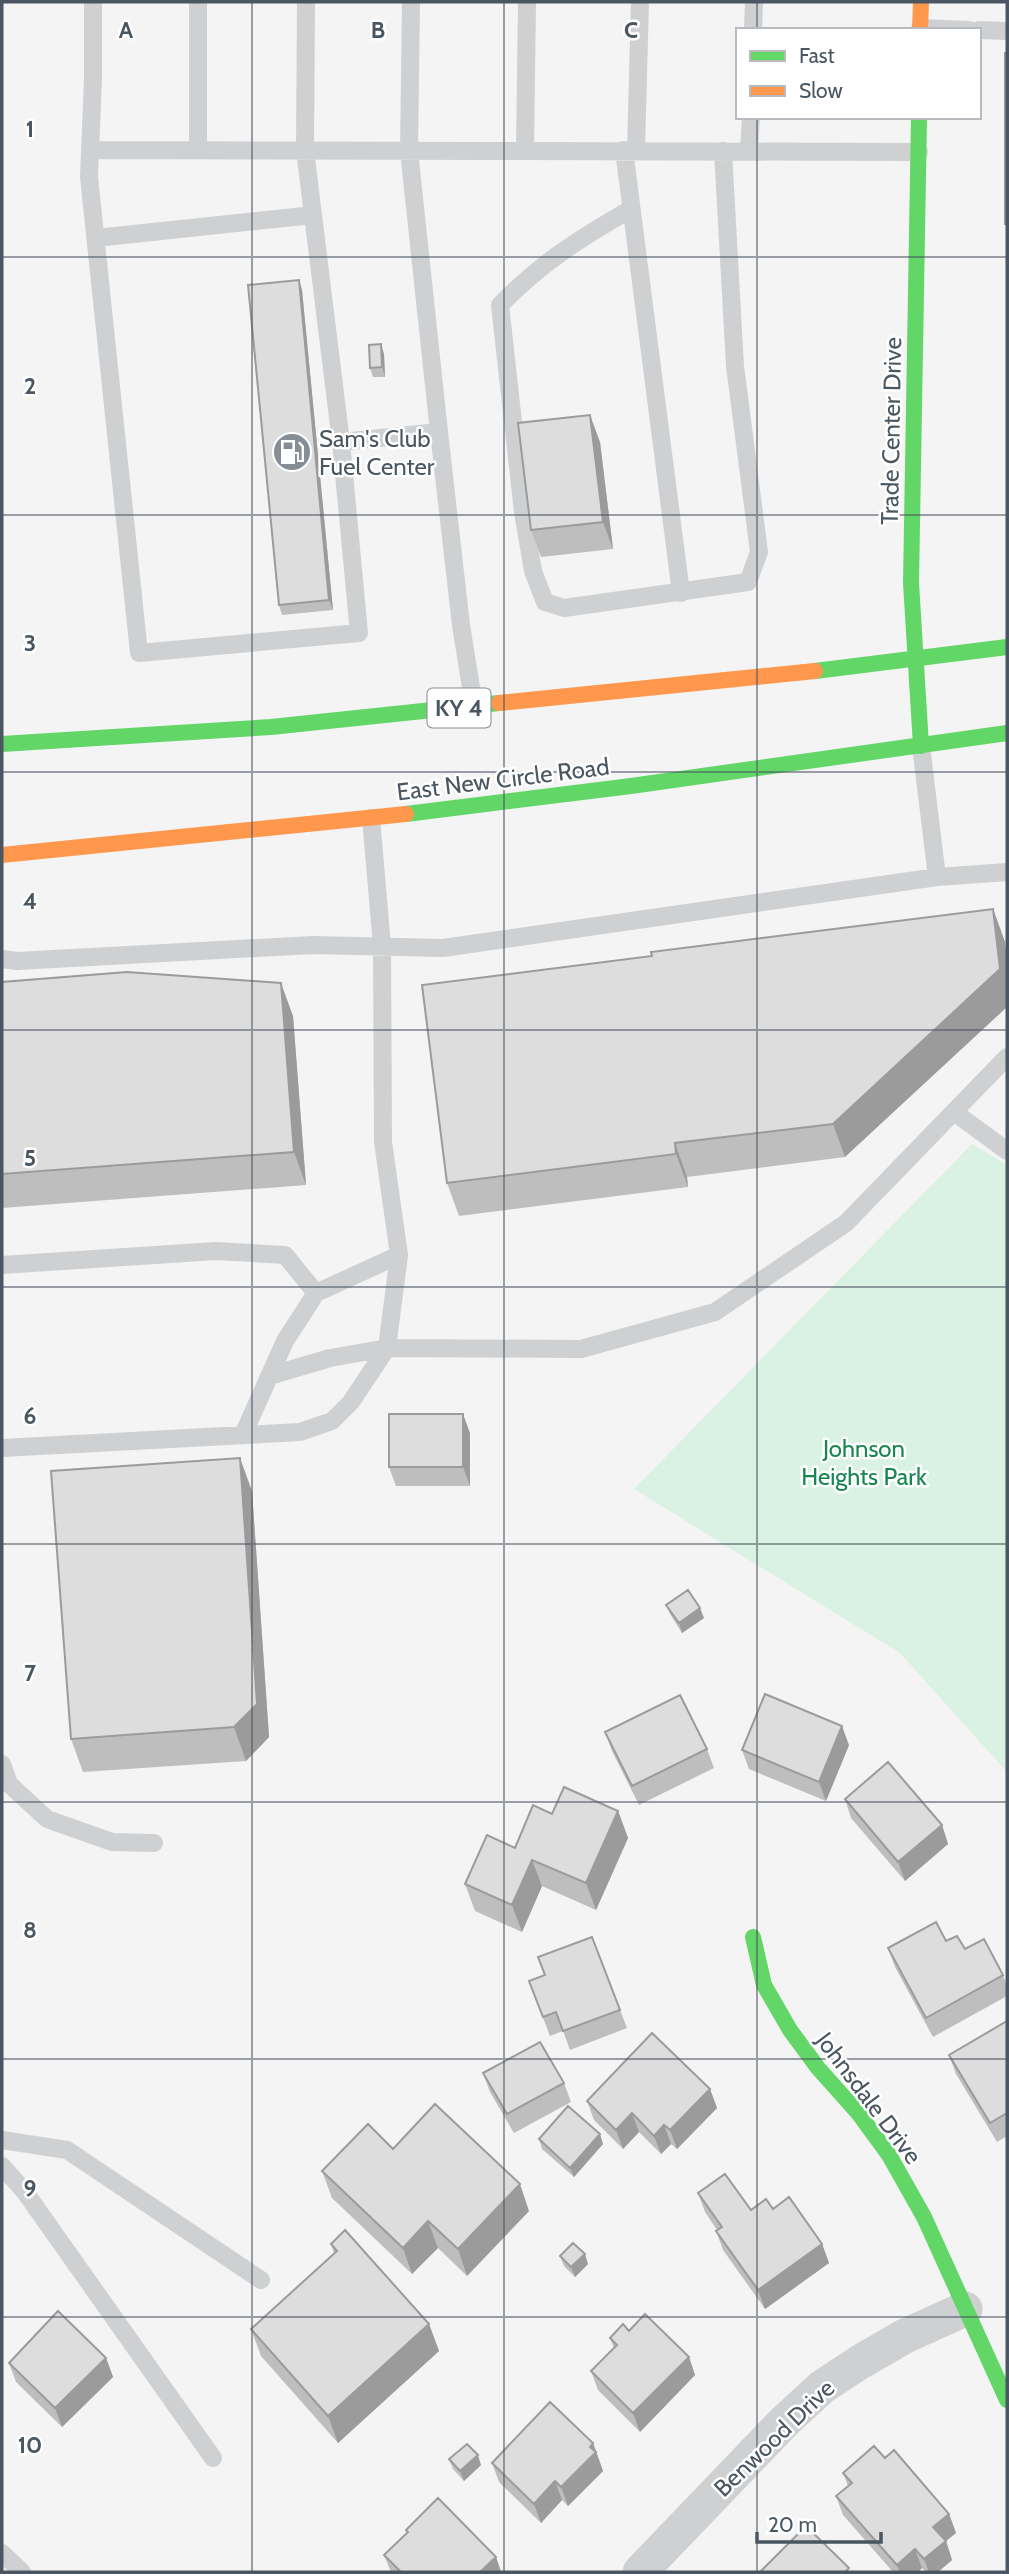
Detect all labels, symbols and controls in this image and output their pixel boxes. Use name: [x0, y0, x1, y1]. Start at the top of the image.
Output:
text: A: [119, 16, 134, 44]
text: B: [371, 16, 385, 44]
text: C: [624, 16, 638, 44]
legend: [736, 28, 981, 119]
text: Fast: [799, 43, 835, 68]
text: Slow: [799, 78, 843, 103]
text: 1: [26, 115, 34, 143]
street label: Trade Center Drive: [875, 337, 907, 525]
text: 2: [24, 372, 36, 400]
place label: Sam's Club Fuel Center: [319, 424, 435, 481]
fuel station icon: Sam's Club Fuel Center: [271, 431, 313, 473]
text: 3: [24, 629, 36, 657]
road number: KY 4: [428, 688, 490, 728]
street label: East New Circle Road: [395, 752, 611, 806]
text: 4: [23, 887, 37, 915]
text: 5: [24, 1144, 36, 1172]
text: 6: [24, 1402, 36, 1430]
park label: Johnson Heights Park: [801, 1434, 927, 1491]
text: 7: [24, 1659, 36, 1687]
text: 8: [23, 1916, 37, 1944]
street label: Johnsdale Drive: [810, 2026, 928, 2170]
text: 9: [24, 2174, 36, 2202]
street label: Benwood Drive: [708, 2373, 840, 2503]
text: 10: [18, 2431, 42, 2459]
scale bar: [757, 2500, 881, 2544]
text: 20 m: [768, 2512, 817, 2537]

